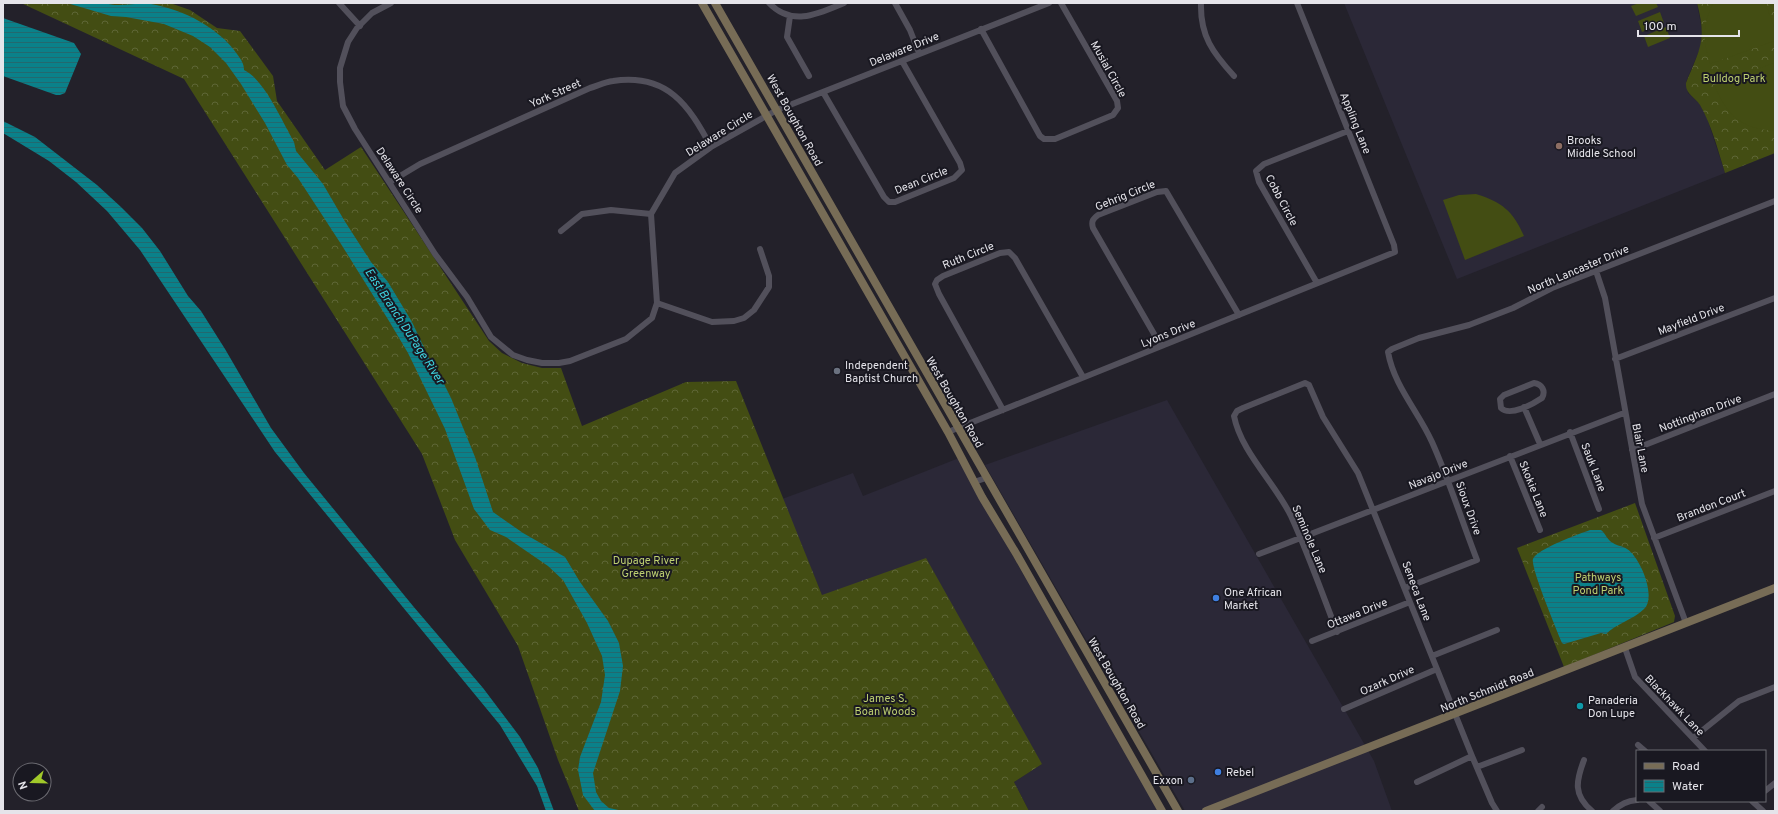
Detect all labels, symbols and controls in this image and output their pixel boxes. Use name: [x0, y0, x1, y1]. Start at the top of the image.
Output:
scale bar: [1638, 12, 1739, 38]
text: 100 m: [1644, 19, 1677, 35]
street label: Delaware Drive: [867, 30, 941, 70]
street label: Musial Circle: [1087, 39, 1129, 100]
street label: West Boughton Road: [763, 72, 825, 169]
park label: Bulldog Park: [1702, 72, 1766, 86]
street label: York Street: [527, 76, 583, 111]
street label: Appling Lane: [1336, 91, 1374, 156]
street label: Delaware Circle: [683, 108, 756, 160]
place label: Brooks Middle School: [1567, 134, 1636, 161]
marker: Brooks Middle School: [1554, 141, 1564, 151]
street label: Delaware Circle: [373, 145, 426, 216]
street label: Dean Circle: [893, 164, 950, 198]
street label: Cobb Circle: [1262, 172, 1301, 229]
street label: Gehrig Circle: [1093, 177, 1158, 214]
street label: Ruth Circle: [941, 239, 996, 273]
street label: North Lancaster Drive: [1526, 242, 1631, 298]
water label: East Branch DuPage River: [361, 265, 448, 389]
street label: Mayfield Drive: [1656, 301, 1727, 339]
street label: Lyons Drive: [1139, 317, 1198, 351]
street label: West Boughton Road: [922, 354, 986, 451]
place label: Independent Baptist Church: [845, 359, 918, 386]
marker: Independent Baptist Church: [832, 366, 842, 376]
street label: Nottingham Drive: [1657, 392, 1744, 436]
street label: Blair Lane: [1628, 422, 1652, 474]
street label: Sauk Lane: [1577, 441, 1609, 494]
street label: Navajo Drive: [1407, 457, 1470, 493]
street label: Skokie Lane: [1515, 459, 1551, 520]
street label: Sioux Drive: [1452, 480, 1484, 537]
street label: Brandon Court: [1675, 486, 1748, 526]
street label: Seminole Lane: [1288, 503, 1330, 576]
park label: Dupage River Greenway: [613, 554, 680, 581]
street label: Seneca Lane: [1398, 559, 1434, 623]
park label: Pathways Pond Park: [1573, 571, 1624, 598]
place label: One African Market: [1224, 586, 1282, 613]
marker: One African Market: [1211, 593, 1221, 603]
street label: Ottawa Drive: [1325, 595, 1390, 632]
street label: West Boughton Road: [1084, 635, 1148, 732]
street label: Ozark Drive: [1358, 663, 1417, 699]
street label: North Schmidt Road: [1438, 666, 1536, 716]
street label: Blackhawk Lane: [1641, 672, 1707, 739]
park label: James S. Boan Woods: [854, 692, 916, 719]
place label: Panaderia Don Lupe: [1588, 694, 1638, 721]
marker: Panaderia Don Lupe: [1575, 701, 1585, 711]
legend: [1636, 750, 1766, 802]
text: Road: [1672, 759, 1700, 775]
north arrow: [12, 762, 52, 802]
place label: Rebel: [1226, 766, 1254, 780]
marker: Rebel: [1213, 767, 1223, 777]
place label: Exxon: [1153, 774, 1183, 788]
marker: Exxon: [1186, 775, 1196, 785]
text: N: [16, 779, 31, 791]
text: Water: [1672, 779, 1704, 795]

